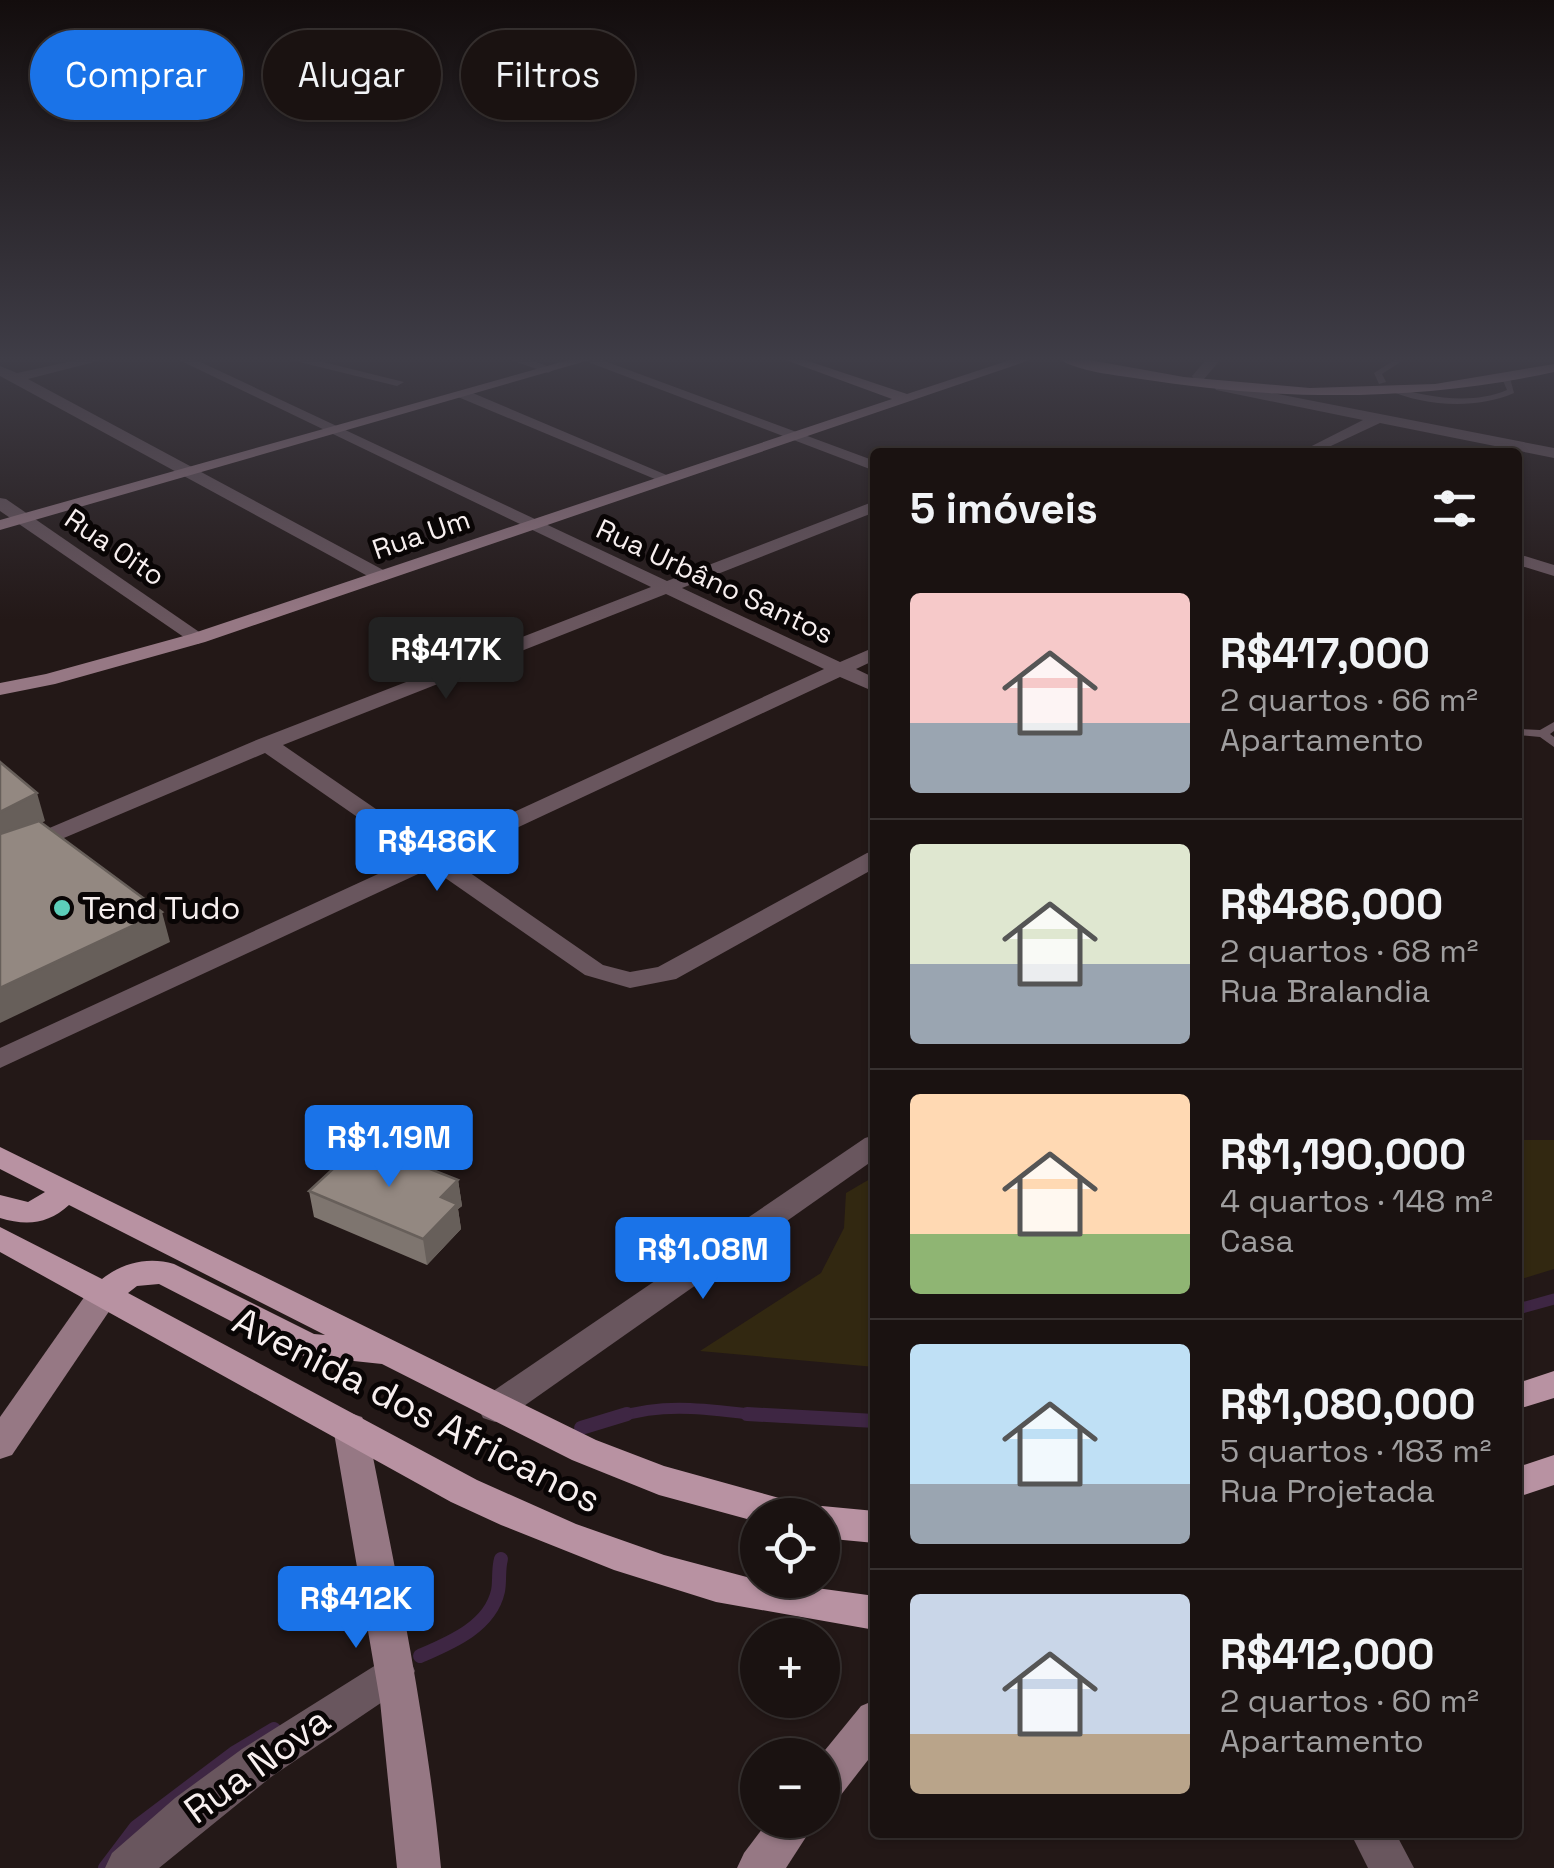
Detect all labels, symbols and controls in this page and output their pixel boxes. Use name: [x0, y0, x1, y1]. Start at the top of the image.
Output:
chip: Comprar: [30, 30, 243, 120]
chip: Alugar: [263, 30, 441, 120]
chip: Filtros: [461, 30, 635, 120]
icon: filters: [1427, 481, 1482, 536]
text: 5 imóveis: [910, 482, 1098, 535]
street label: Rua Oito: [58, 500, 172, 594]
street label: Rua Um: [367, 501, 475, 567]
street label: Rua Urbâno Santos: [591, 510, 839, 652]
pin: R$417K: [365, 617, 527, 702]
text: R$417,000: [1220, 627, 1430, 680]
text: R$417K: [391, 629, 501, 669]
icon: home: [990, 633, 1110, 753]
text: 2 quartos · 66 m²: [1220, 680, 1478, 720]
text: Apartamento: [1220, 720, 1424, 760]
pin: R$486K: [356, 809, 518, 894]
text: R$486K: [378, 821, 496, 861]
text: R$486,000: [1220, 878, 1443, 931]
icon: home: [990, 884, 1110, 1004]
place label: Tend Tudo: [82, 888, 241, 928]
marker: Tend Tudo: [51, 897, 73, 919]
text: 2 quartos · 68 m²: [1220, 931, 1478, 971]
text: Rua Bralandia: [1220, 971, 1430, 1011]
pin: R$1.19M: [297, 1105, 481, 1190]
text: R$1.19M: [327, 1117, 451, 1157]
text: R$1,190,000: [1220, 1128, 1466, 1181]
icon: home: [990, 1134, 1110, 1254]
text: 4 quartos · 148 m²: [1220, 1181, 1493, 1221]
pin: R$1.08M: [611, 1217, 795, 1302]
text: Casa: [1220, 1221, 1294, 1261]
text: R$1.08M: [637, 1229, 769, 1269]
street label: Avenida dos Africanos: [225, 1296, 609, 1524]
text: R$1,080,000: [1220, 1378, 1475, 1431]
icon: home: [990, 1384, 1110, 1504]
text: 5 quartos · 183 m²: [1220, 1431, 1491, 1471]
text: Rua Projetada: [1220, 1471, 1435, 1511]
map controls: [740, 1498, 840, 1838]
button: locate: [740, 1498, 840, 1598]
pin: R$412K: [275, 1566, 437, 1651]
text: R$412K: [300, 1578, 412, 1618]
button: +: [740, 1618, 840, 1718]
text: R$412,000: [1220, 1628, 1435, 1681]
icon: home: [990, 1634, 1110, 1754]
text: 2 quartos · 60 m²: [1220, 1681, 1479, 1721]
street label: Rua Nova: [175, 1696, 339, 1834]
text: Apartamento: [1220, 1721, 1424, 1761]
button: −: [740, 1738, 840, 1838]

